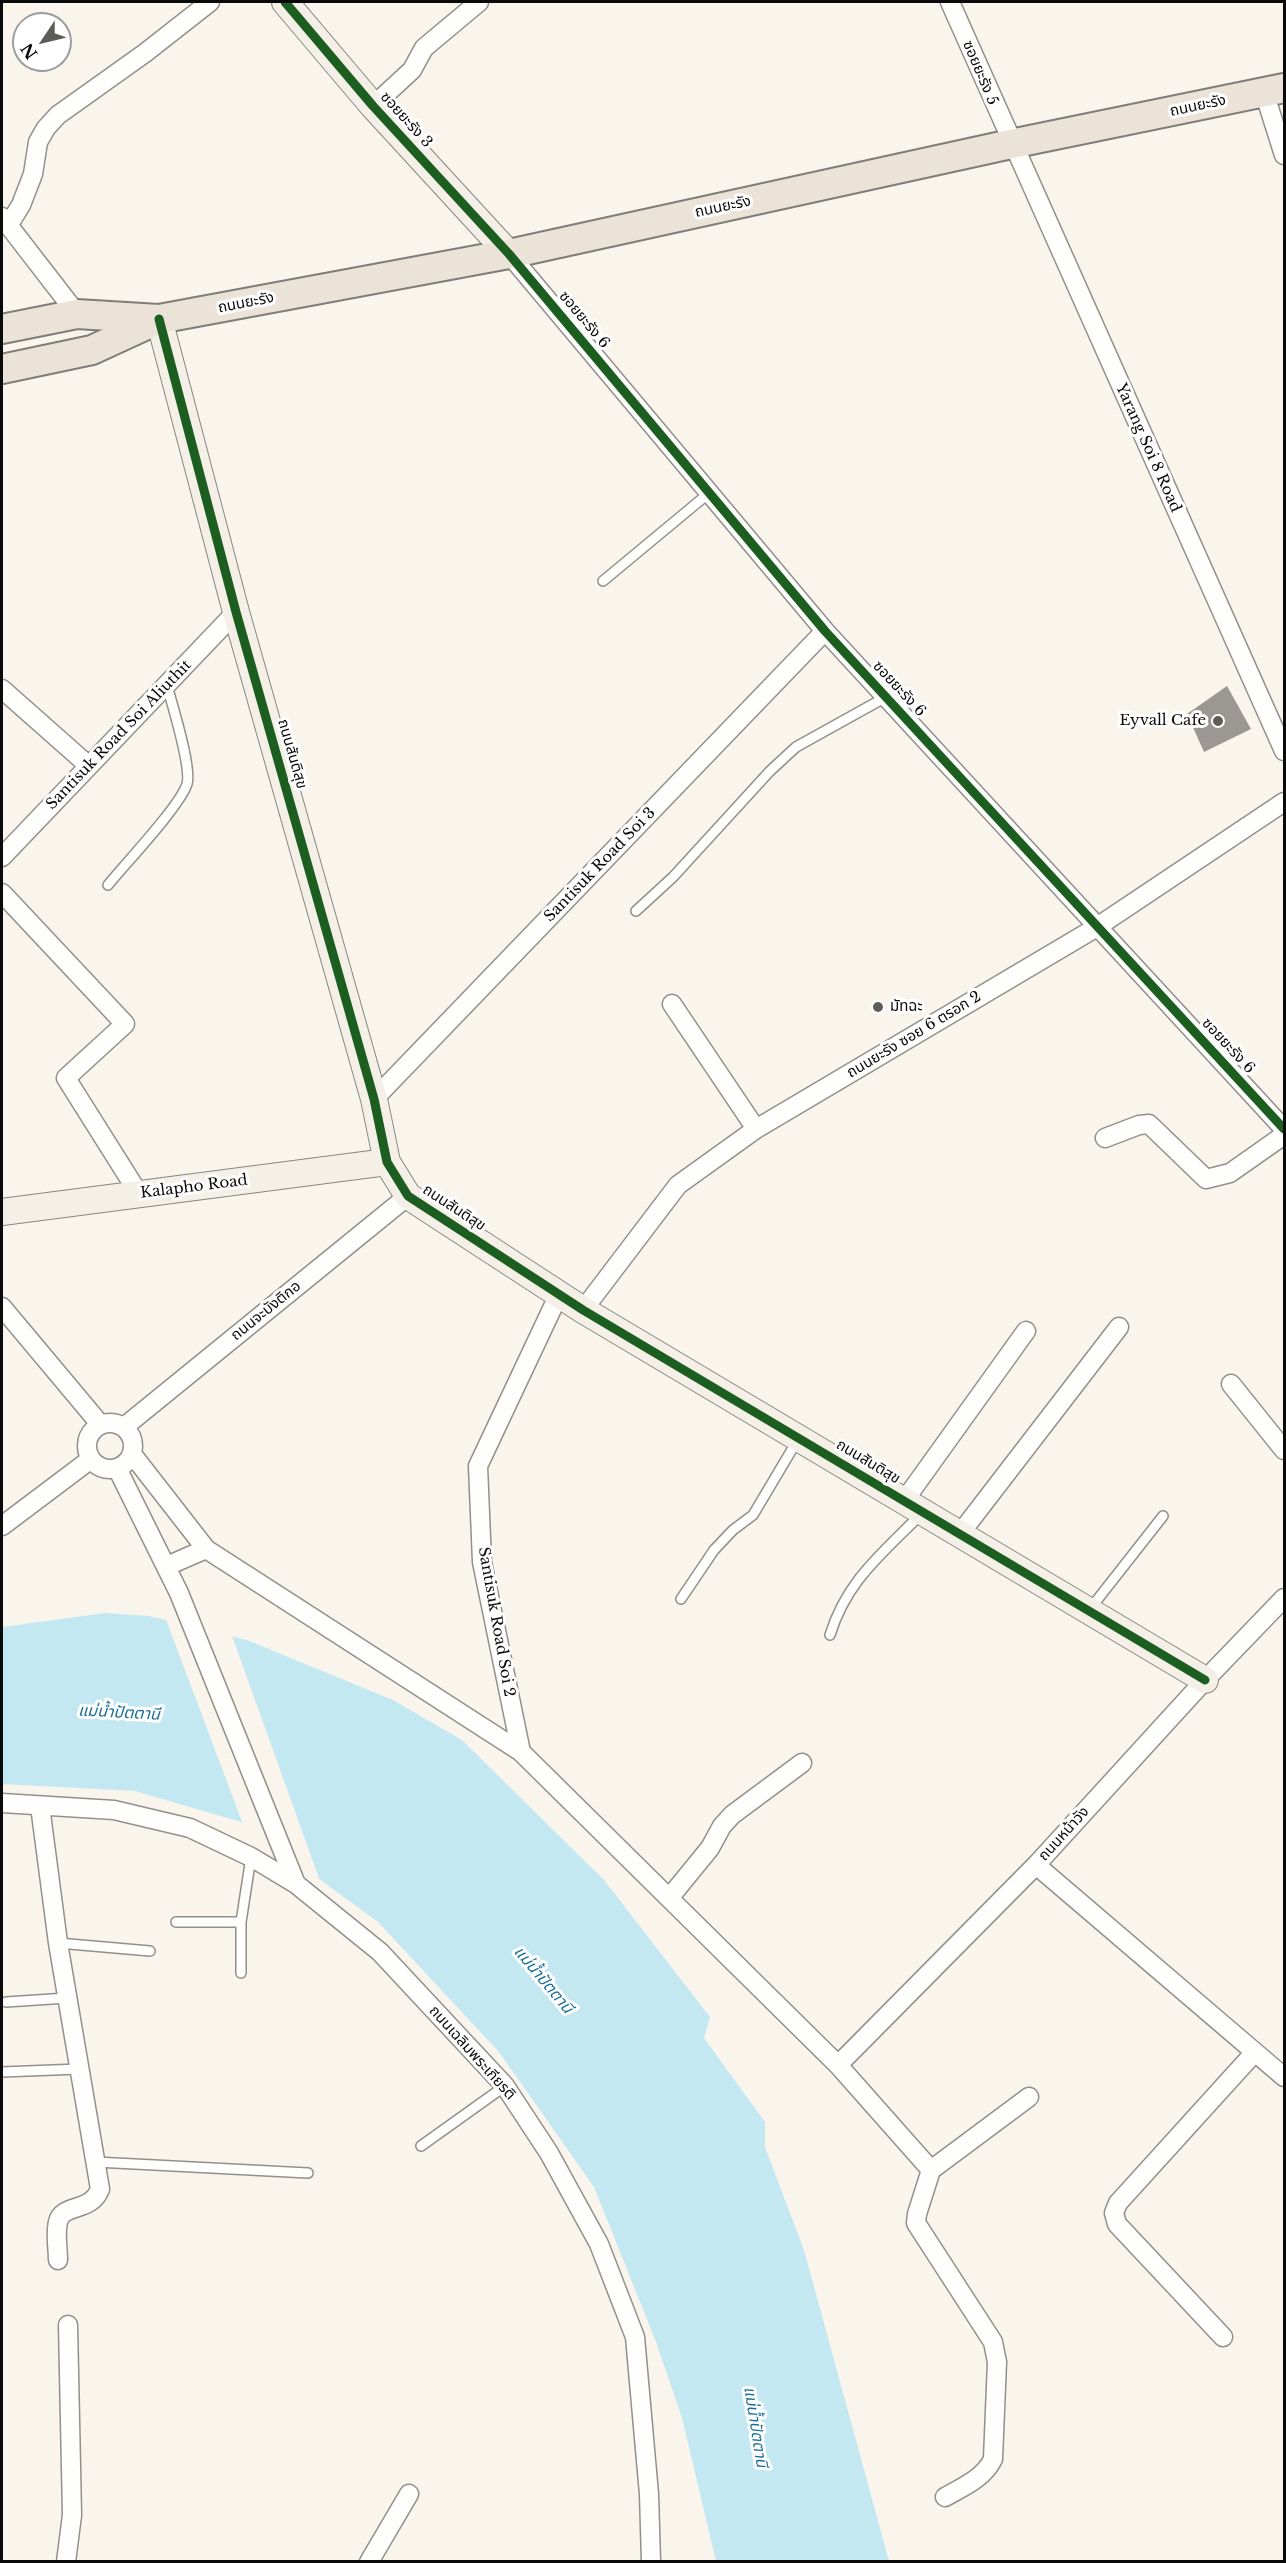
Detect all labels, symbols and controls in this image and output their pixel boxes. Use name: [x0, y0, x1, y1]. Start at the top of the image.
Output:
north arrow: [12, 12, 72, 72]
street label: ซอยยะรัง 5: [958, 38, 1002, 108]
text: N: [16, 39, 41, 63]
street label: ซอยยะรัง 3: [376, 88, 436, 152]
street label: ถนนยะรัง: [1168, 91, 1228, 121]
street label: ถนนยะรัง: [693, 192, 753, 222]
street label: ซอยยะรัง 6: [555, 288, 613, 352]
street label: ถนนยะรัง: [216, 289, 276, 317]
street label: Yarang Soi 8 Road: [1111, 381, 1185, 515]
street label: Santisuk Road Soi Aliuthit: [43, 656, 195, 814]
street label: ซอยยะรัง 6: [869, 658, 929, 720]
place label: Eyvall Cafe: [1120, 712, 1206, 730]
marker: Eyvall Cafe: [1211, 714, 1225, 728]
street label: ถนนสันติสุข: [273, 717, 311, 791]
street label: Santisuk Road Soi 3: [541, 804, 659, 926]
street label: ถนนยะรัง ซอย 6 ตรอก 2: [844, 988, 984, 1082]
place label: มัทฉะ: [890, 998, 922, 1016]
marker: มัทฉะ: [871, 1000, 885, 1014]
street label: ซอยยะรัง 6: [1198, 1015, 1258, 1077]
street label: Kalapho Road: [139, 1172, 249, 1202]
street label: ถนนสันติสุข: [419, 1181, 489, 1235]
street label: ถนนจะบังติกอ: [227, 1277, 305, 1345]
street label: ถนนสันติสุข: [833, 1436, 903, 1488]
street label: Santisuk Road Soi 2: [474, 1546, 518, 1698]
water label: แม่น้ำปัตตานี: [78, 1701, 160, 1725]
street label: ถนนหน้าวัง: [1035, 1803, 1093, 1865]
water label: แม่น้ำปัตตานี: [509, 1943, 577, 2017]
street label: ถนนเฉลิมพระเกียรติ: [425, 2002, 519, 2104]
water label: แม่น้ำปัตตานี: [739, 2385, 771, 2469]

